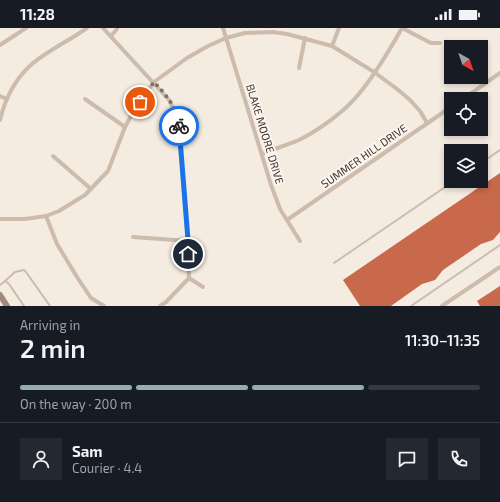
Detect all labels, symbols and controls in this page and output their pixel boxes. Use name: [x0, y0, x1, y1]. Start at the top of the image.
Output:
text: 11:28: [20, 5, 55, 23]
north arrow: [444, 40, 488, 84]
map controls: [444, 40, 488, 188]
street label: BLAKE MOORE DRIVE: [244, 82, 287, 185]
pin: [123, 85, 157, 119]
icon: bag: [129, 91, 151, 113]
button: locate: [444, 92, 488, 136]
courier: [159, 106, 199, 146]
icon: bike: [168, 115, 190, 137]
street label: SUMMER HILL DRIVE: [318, 121, 409, 190]
button: layers: [444, 144, 488, 188]
pin: [171, 237, 205, 271]
icon: home: [177, 243, 199, 265]
text: Arriving in: [20, 317, 80, 333]
text: 11:30–11:35: [405, 331, 480, 349]
text: 2 min: [20, 332, 86, 363]
text: On the way · 200 m: [20, 396, 132, 412]
button: person: [20, 438, 62, 480]
button: chat: [386, 438, 428, 480]
button: phone: [438, 438, 480, 480]
text: Sam: [72, 442, 103, 460]
text: Courier · 4.4: [72, 460, 142, 476]

